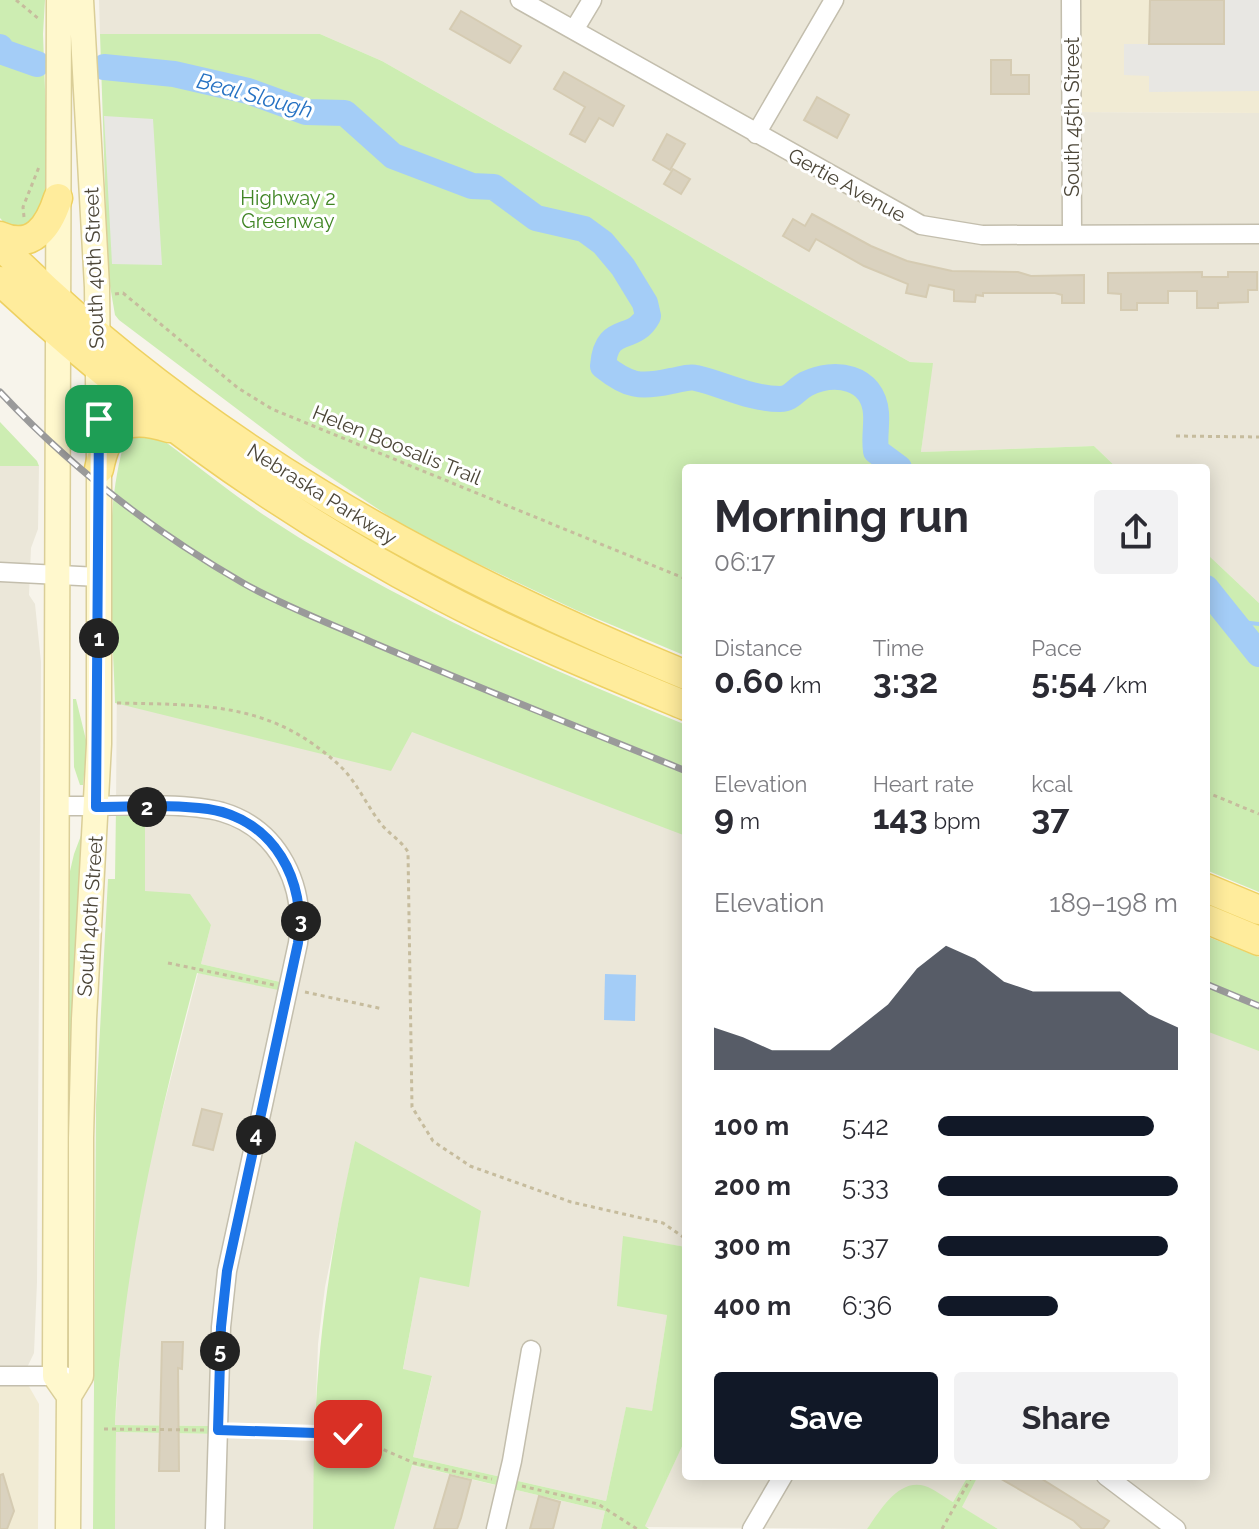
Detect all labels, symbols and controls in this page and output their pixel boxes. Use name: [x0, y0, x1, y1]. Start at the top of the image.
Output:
street label: South 45th Street: [1060, 37, 1084, 197]
water label: Beal Slough: [194, 67, 316, 123]
street label: Gertie Avenue: [784, 143, 910, 227]
park label: Highway 2 Greenway: [240, 186, 336, 233]
street label: South 40th Street: [79, 187, 109, 349]
pin: [65, 385, 133, 453]
icon: arrive: [77, 397, 121, 441]
street label: Helen Boosalis Trail: [309, 400, 485, 490]
street label: Nebraska Parkway: [243, 438, 401, 550]
button: share: [1094, 490, 1178, 574]
text: Morning run: [714, 491, 969, 542]
text: 06:17: [714, 547, 775, 577]
pin: 1: [79, 618, 119, 658]
text: 1: [94, 625, 104, 651]
text: Distance: [714, 635, 802, 661]
text: Time: [873, 635, 924, 661]
text: Pace: [1031, 635, 1082, 661]
text: 0.60: [714, 661, 784, 701]
text: 3:32: [873, 661, 938, 701]
text: 5:54: [1031, 661, 1097, 701]
text: km: [784, 672, 822, 698]
text: /km: [1097, 672, 1148, 698]
text: Elevation: [714, 771, 807, 797]
text: Heart rate: [873, 771, 974, 797]
text: kcal: [1031, 771, 1072, 797]
pin: 2: [127, 787, 167, 827]
text: 2: [141, 794, 153, 820]
text: 9: [714, 797, 734, 837]
text: 143: [873, 797, 928, 837]
text: 37: [1031, 797, 1069, 837]
text: m: [734, 808, 760, 834]
text: bpm: [928, 808, 981, 834]
street label: South 40th Street: [72, 834, 108, 997]
text: Elevation: [714, 888, 824, 918]
text: 189–198 m: [1049, 888, 1178, 918]
pin: 3: [281, 901, 321, 941]
text: 3: [295, 908, 307, 934]
text: 100 m: [714, 1111, 789, 1141]
text: 5:42: [842, 1111, 889, 1141]
pin: 4: [236, 1115, 276, 1155]
text: 4: [250, 1122, 262, 1148]
text: 200 m: [714, 1171, 791, 1201]
text: 5:33: [842, 1171, 889, 1201]
text: 300 m: [714, 1231, 791, 1261]
text: 5:37: [842, 1231, 889, 1261]
text: 400 m: [714, 1291, 791, 1321]
text: 6:36: [842, 1291, 892, 1321]
pin: 5: [200, 1331, 240, 1371]
text: 5: [214, 1338, 226, 1364]
button: Save: [714, 1372, 938, 1464]
button: Share: [954, 1372, 1178, 1464]
pin: [314, 1400, 382, 1468]
icon: check: [326, 1412, 370, 1456]

